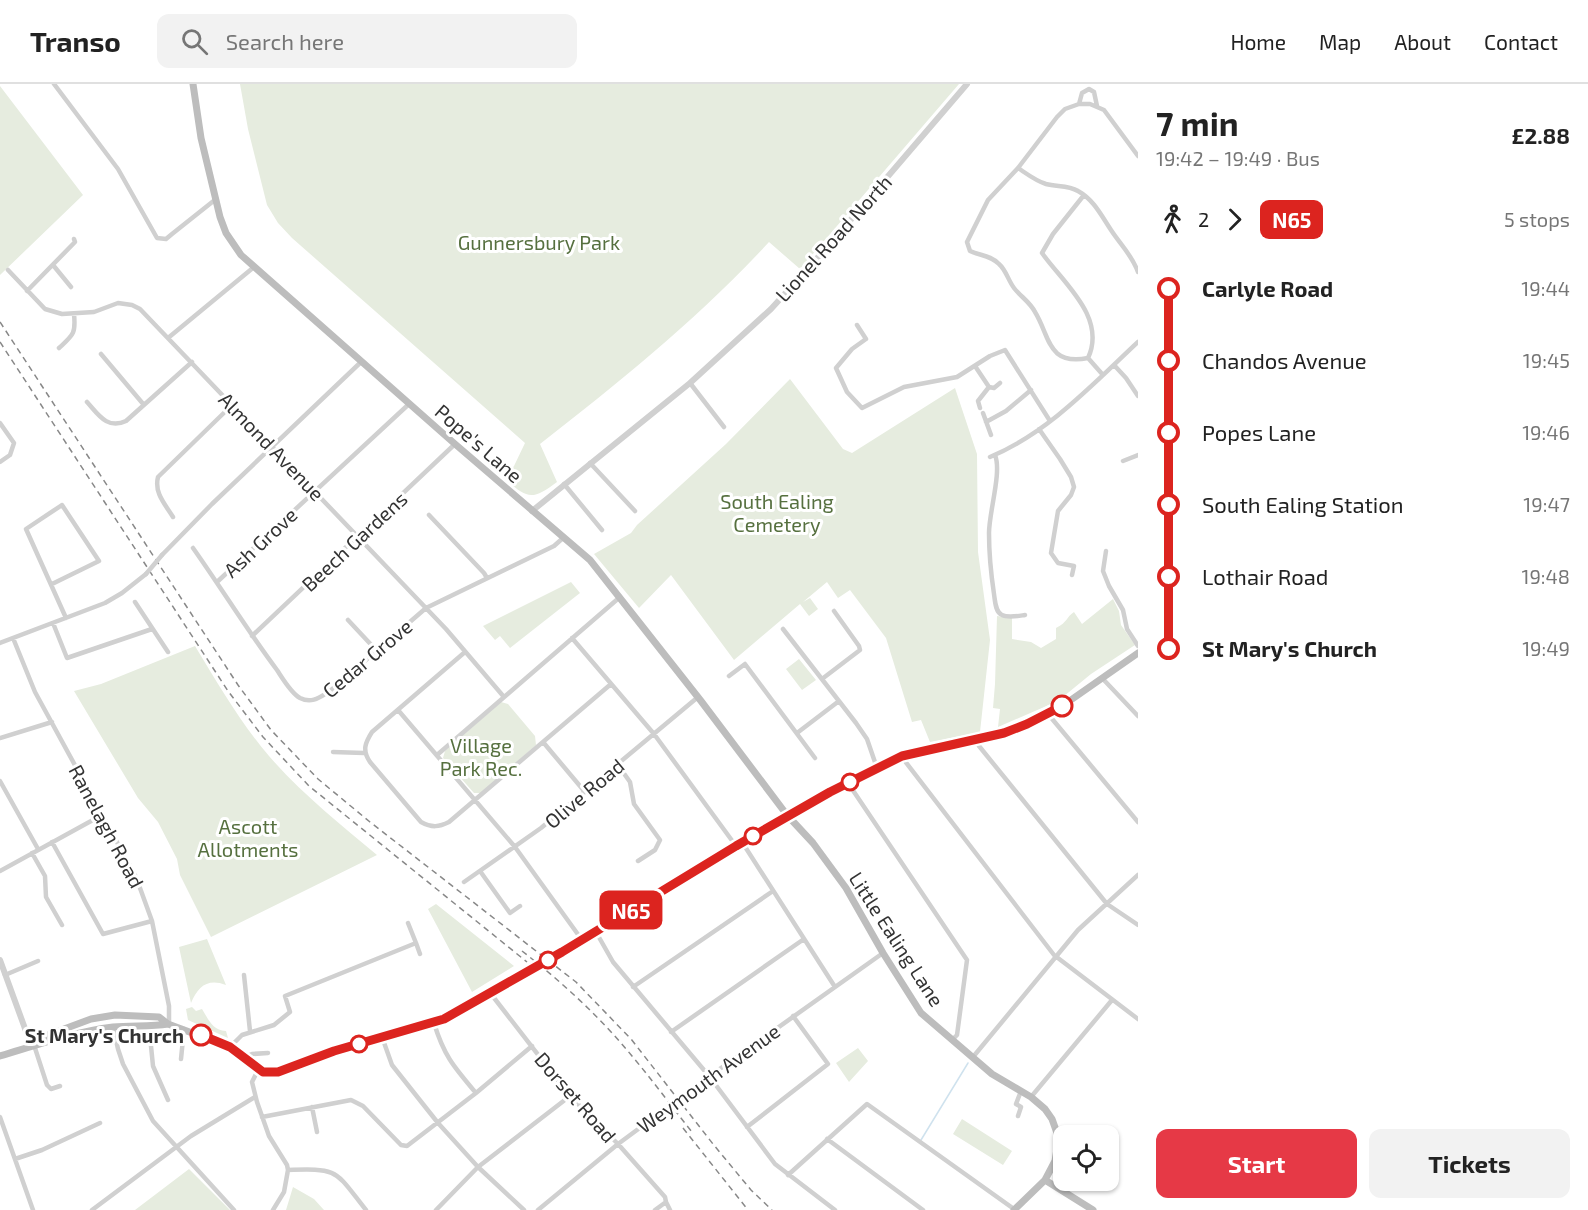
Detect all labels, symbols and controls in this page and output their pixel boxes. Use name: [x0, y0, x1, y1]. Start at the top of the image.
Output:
search box: [157, 14, 577, 68]
text: Transo: [30, 24, 121, 58]
icon: search: [178, 25, 211, 58]
text: Search here: [226, 28, 344, 54]
text: Home: [1230, 29, 1286, 54]
text: Map: [1319, 29, 1361, 54]
text: About: [1394, 29, 1451, 54]
text: Contact: [1484, 29, 1558, 54]
text: 7 min: [1156, 103, 1239, 143]
text: £2.88: [1512, 122, 1570, 148]
text: 19:42 – 19:49 · Bus: [1156, 146, 1320, 170]
street label: Lionel Road North: [770, 170, 896, 306]
icon: walk: [1156, 203, 1189, 236]
icon: forward: [1218, 203, 1251, 236]
text: 2: [1198, 207, 1209, 231]
text: N65: [1272, 207, 1311, 232]
text: 5 stops: [1504, 207, 1570, 231]
park label: Gunnersbury Park: [458, 230, 620, 254]
text: Carlyle Road: [1202, 275, 1333, 301]
text: 19:44: [1521, 276, 1570, 300]
text: Chandos Avenue: [1202, 347, 1367, 373]
text: 19:45: [1523, 348, 1570, 372]
street label: Almond Avenue: [214, 387, 330, 505]
street label: Pope's Lane: [430, 399, 528, 487]
text: Popes Lane: [1202, 419, 1316, 445]
text: 19:46: [1522, 420, 1570, 444]
street label: Beech Gardens: [296, 486, 412, 596]
park label: South Ealing Cemetery: [720, 489, 834, 536]
text: South Ealing Station: [1202, 491, 1404, 517]
text: 19:47: [1523, 492, 1570, 516]
street label: Ash Grove: [218, 502, 302, 582]
text: Lothair Road: [1202, 563, 1328, 589]
text: 19:48: [1521, 564, 1570, 588]
street label: Cedar Grove: [317, 614, 417, 702]
text: St Mary's Church: [1202, 635, 1377, 661]
text: 19:49: [1522, 636, 1570, 660]
unlabelled marker: [1051, 695, 1073, 717]
park label: Village Park Rec.: [440, 733, 522, 780]
street label: Olive Road: [540, 753, 628, 833]
street label: Ranelagh Road: [64, 760, 150, 892]
unlabelled marker: [841, 773, 859, 791]
park label: Ascott Allotments: [198, 814, 298, 861]
unlabelled marker: [744, 827, 762, 845]
street label: Little Ealing Lane: [845, 867, 949, 1011]
line badge: N65: [596, 890, 666, 930]
text: N65: [611, 898, 651, 923]
unlabelled marker: [539, 951, 557, 969]
street label: Weymouth Avenue: [632, 1018, 784, 1138]
place label: St Mary's Church: [25, 1023, 184, 1048]
marker: St Mary's Church: [190, 1024, 212, 1046]
unlabelled marker: [350, 1035, 368, 1053]
street label: Dorset Road: [530, 1047, 622, 1147]
map controls: [1053, 1125, 1119, 1191]
button: locate: [1053, 1125, 1119, 1191]
button: Start: [1156, 1129, 1357, 1198]
button: Tickets: [1369, 1129, 1570, 1198]

